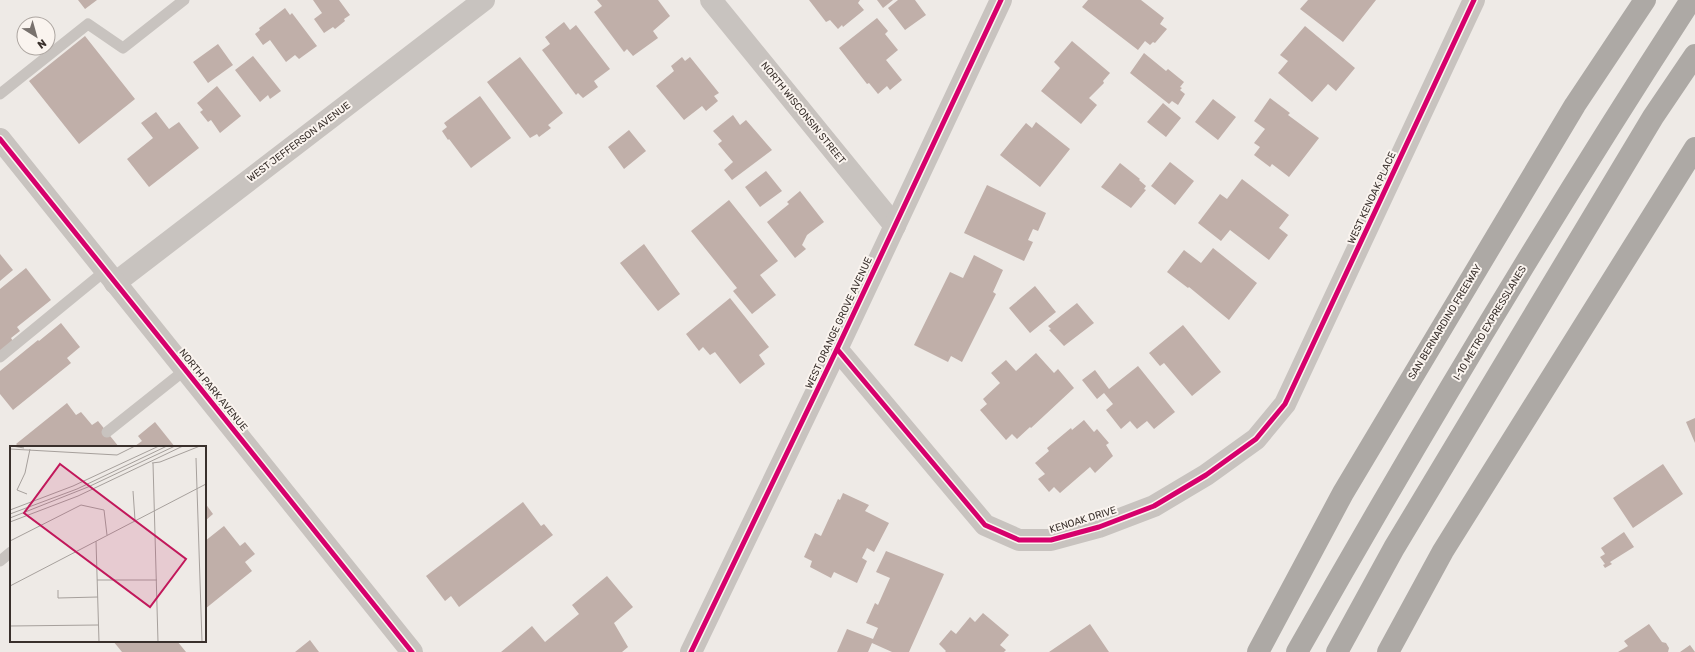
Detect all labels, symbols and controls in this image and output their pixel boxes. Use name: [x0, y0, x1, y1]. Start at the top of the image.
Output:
north arrow: [16, 16, 56, 56]
text: N: [35, 36, 49, 51]
street label: NORTH WISCONSIN STREET: [758, 60, 848, 166]
street label: WEST JEFFERSON AVENUE: [245, 99, 353, 185]
street label: WEST KENOAK PLACE: [1345, 150, 1399, 246]
street label: WEST ORANGE GROVE AVENUE: [803, 255, 875, 391]
street label: SAN BERNARDINO FREEWAY: [1406, 262, 1484, 382]
street label: I-10 METRO EXPRESSLANES: [1451, 264, 1529, 382]
street label: NORTH PARK AVENUE: [176, 347, 250, 433]
inset map: [10, 446, 206, 642]
street label: KENOAK DRIVE: [1048, 504, 1118, 536]

